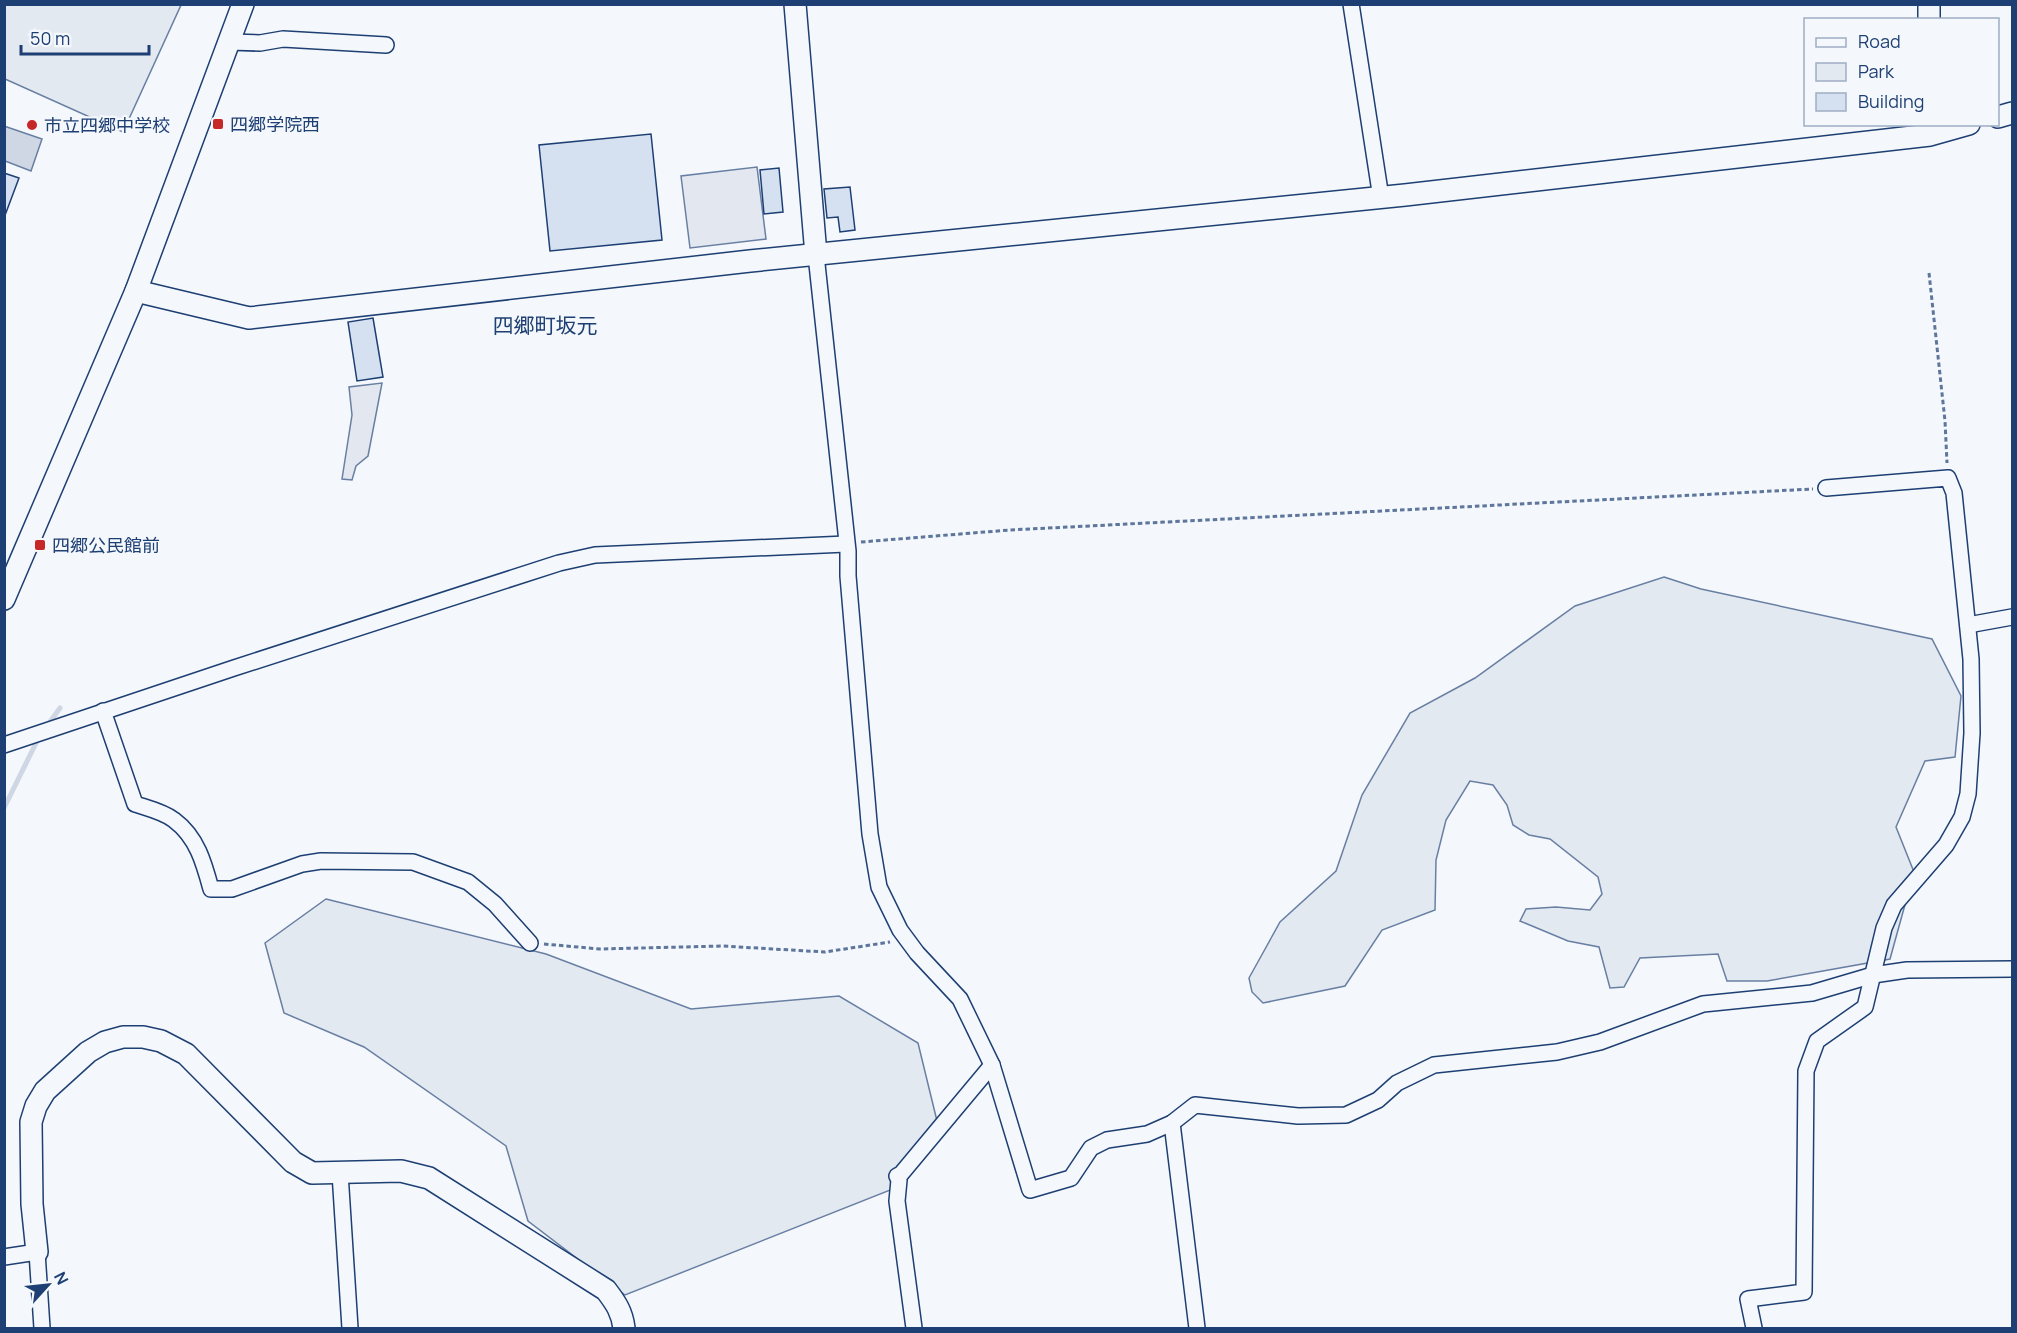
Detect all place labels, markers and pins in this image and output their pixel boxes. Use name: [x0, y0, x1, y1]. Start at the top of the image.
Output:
place label: 四郷学院西: [230, 112, 320, 136]
place label: 市立四郷中学校: [44, 113, 170, 137]
marker: 四郷学院西: [211, 117, 225, 131]
marker: 市立四郷中学校: [25, 118, 39, 132]
place label: 四郷公民館前: [52, 533, 160, 557]
marker: 四郷公民館前: [33, 538, 47, 552]

